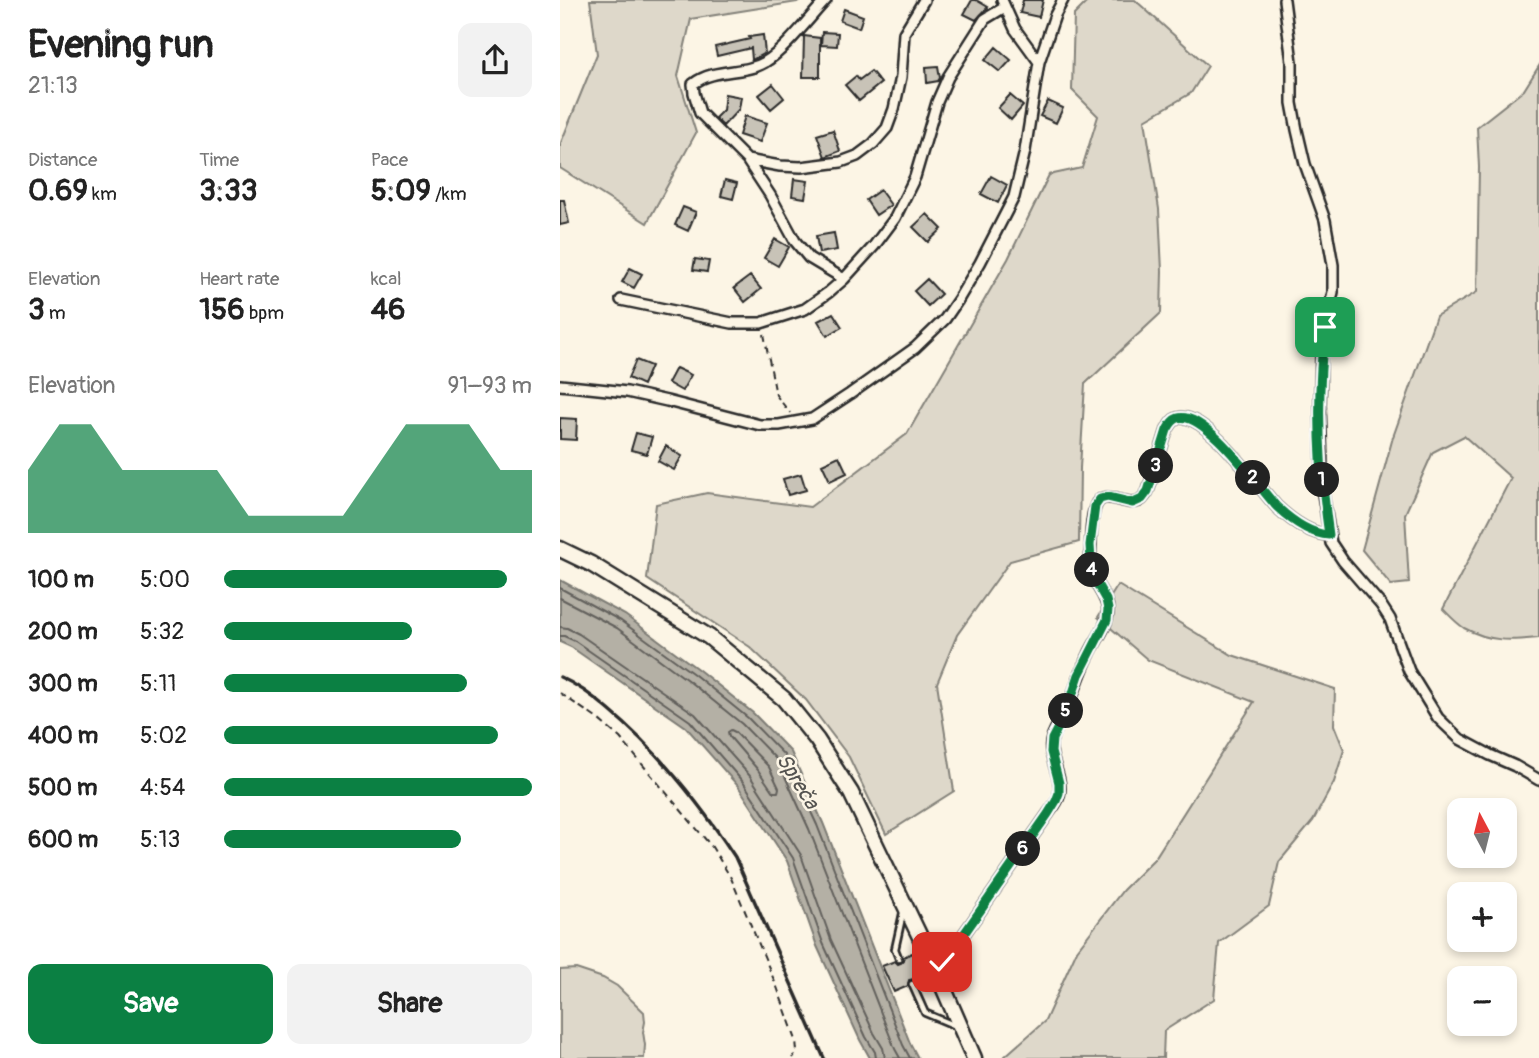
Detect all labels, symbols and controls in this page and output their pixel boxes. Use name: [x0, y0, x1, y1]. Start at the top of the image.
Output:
text: Evening run: [28, 21, 214, 69]
button: share: [458, 23, 532, 97]
text: 21:13: [28, 71, 78, 100]
text: Distance: [28, 148, 97, 172]
text: Time: [199, 148, 239, 172]
text: Pace: [371, 148, 408, 172]
text: 0.69: [28, 172, 88, 209]
text: 3:33: [199, 172, 258, 209]
text: 5:09: [371, 172, 431, 209]
text: km: [88, 182, 117, 206]
text: /km: [431, 182, 467, 206]
text: Elevation: [28, 267, 100, 291]
text: Heart rate: [199, 267, 279, 291]
text: kcal: [371, 267, 402, 291]
text: 3: [28, 291, 45, 328]
text: 156: [199, 291, 245, 328]
text: 46: [371, 291, 406, 328]
pin: [1295, 297, 1355, 357]
text: m: [45, 301, 66, 325]
text: bpm: [245, 301, 284, 325]
icon: arrive: [1306, 308, 1344, 346]
text: Elevation: [28, 371, 116, 400]
text: 91–93 m: [448, 371, 532, 400]
pin: 3: [1138, 448, 1174, 484]
text: 3: [1150, 453, 1161, 477]
pin: 2: [1236, 461, 1270, 496]
pin: 1: [1304, 462, 1340, 498]
text: 2: [1247, 465, 1258, 489]
text: 1: [1318, 467, 1325, 491]
pin: 4: [1074, 552, 1110, 588]
text: 4: [1086, 557, 1097, 581]
text: 100 m: [28, 565, 94, 594]
text: 5:00: [140, 565, 190, 594]
text: 200 m: [28, 617, 98, 646]
text: 5:32: [140, 617, 184, 646]
text: 300 m: [28, 669, 98, 698]
text: 5:11: [140, 669, 177, 698]
pin: 5: [1049, 694, 1084, 728]
text: 5: [1060, 698, 1071, 722]
text: 400 m: [28, 721, 98, 750]
text: 5:02: [140, 721, 187, 750]
water label: Spreča: [770, 749, 826, 815]
text: 500 m: [28, 773, 97, 802]
text: 4:54: [140, 773, 185, 802]
north arrow: [1447, 798, 1517, 868]
map controls: [1447, 798, 1517, 1036]
text: 600 m: [28, 825, 98, 854]
text: 5:13: [140, 825, 180, 854]
pin: 6: [1006, 832, 1040, 866]
text: 6: [1017, 836, 1028, 860]
button: +: [1447, 882, 1517, 952]
pin: [912, 932, 972, 992]
icon: check: [923, 943, 961, 981]
button: Save: [28, 964, 273, 1044]
button: Share: [287, 964, 532, 1044]
button: −: [1447, 966, 1517, 1036]

